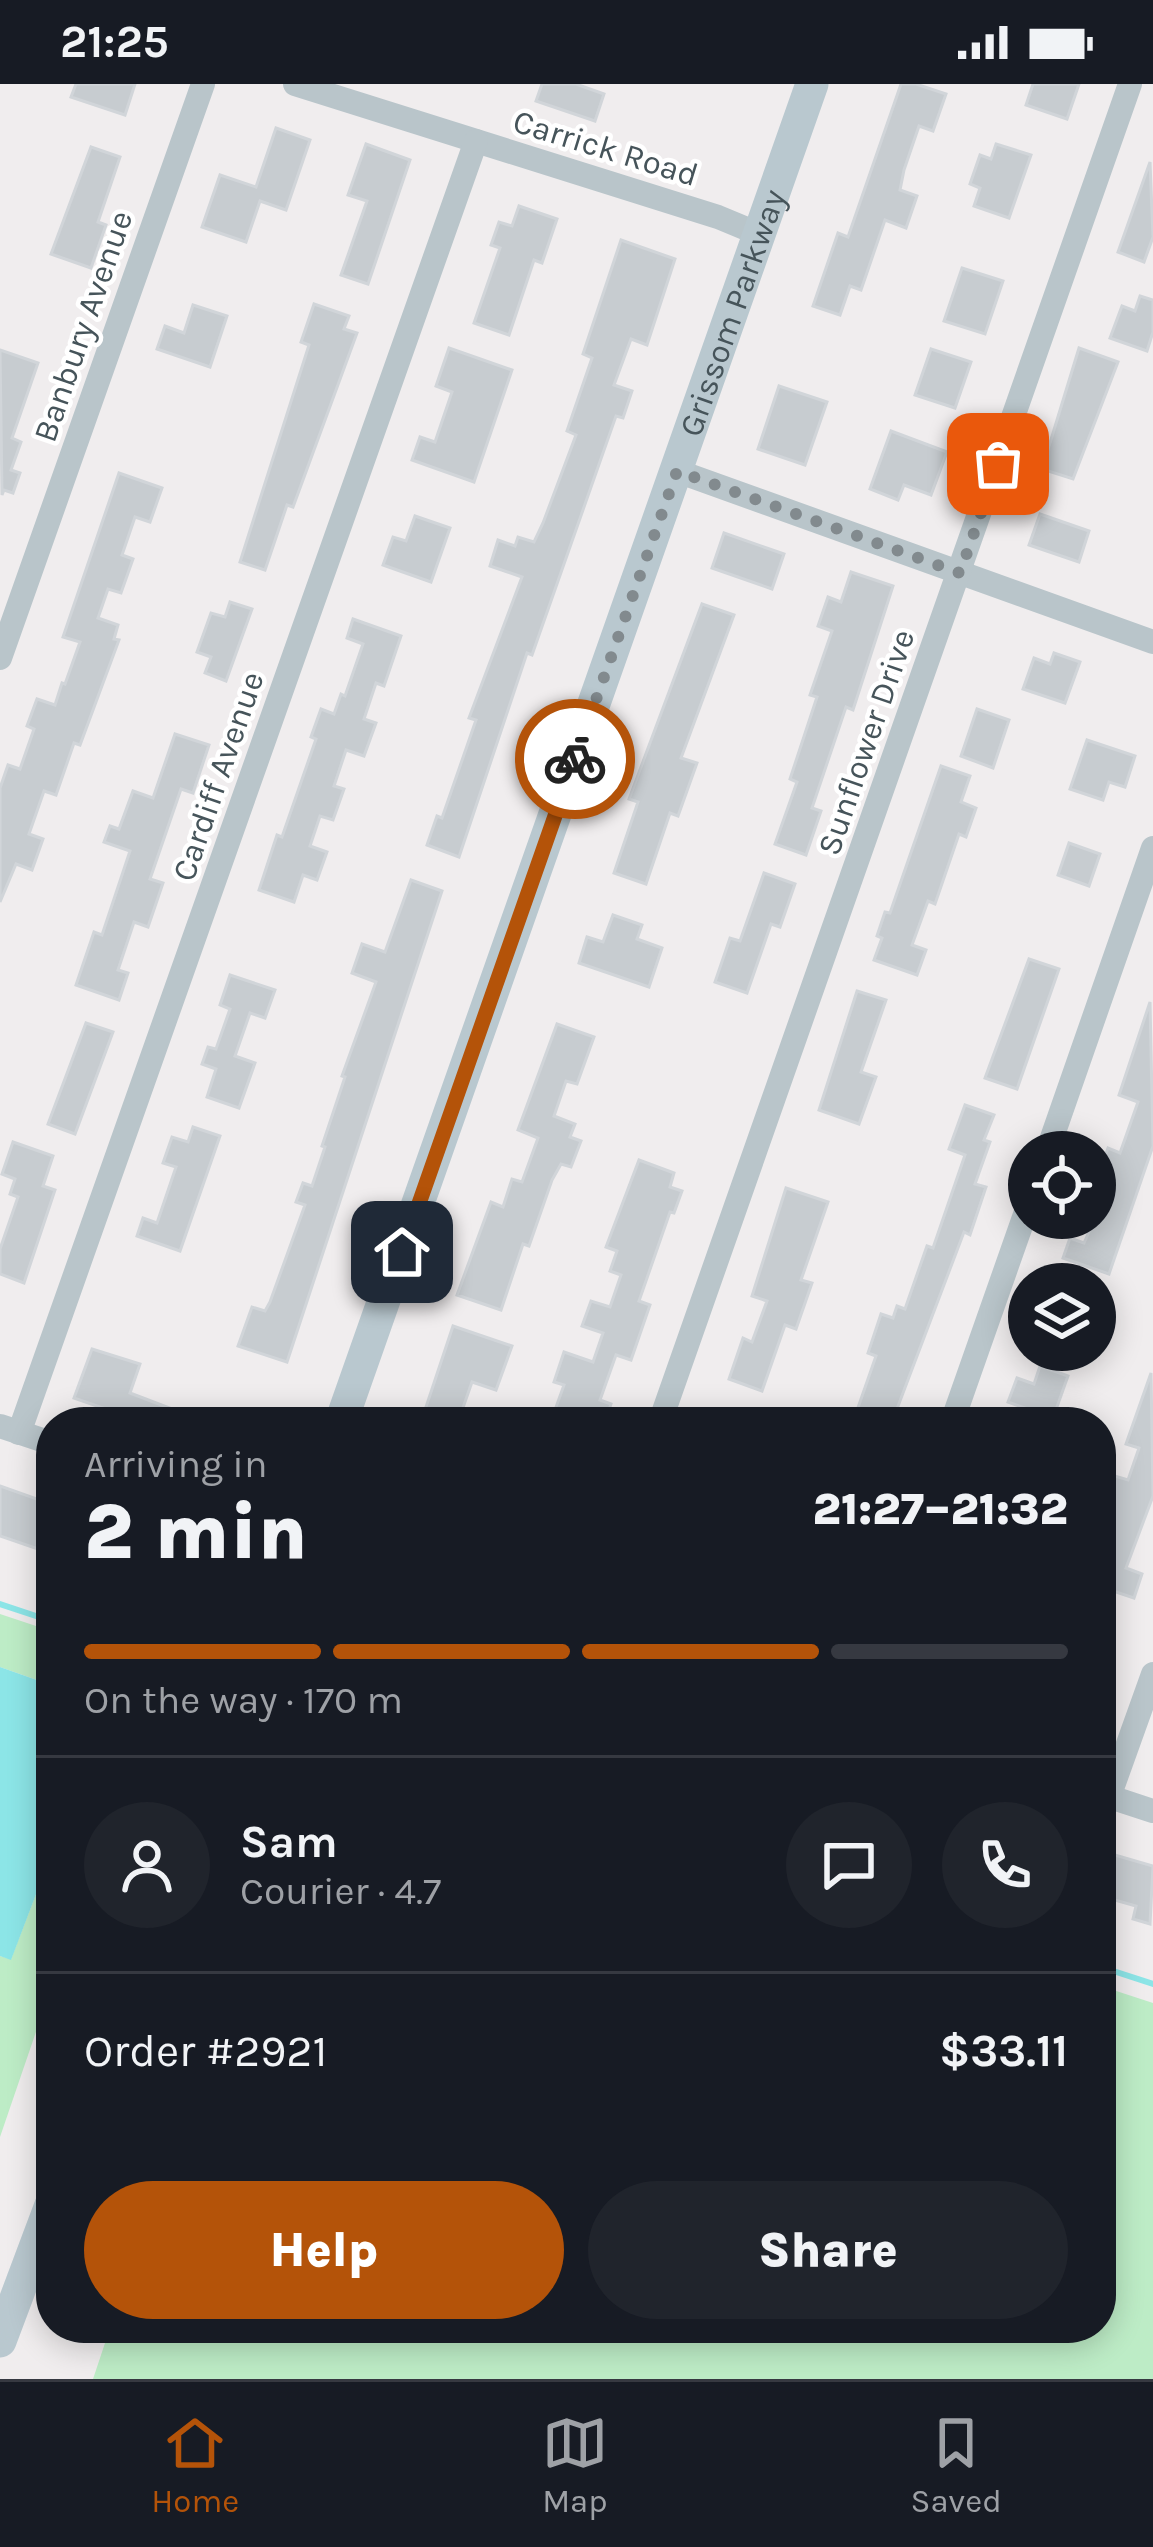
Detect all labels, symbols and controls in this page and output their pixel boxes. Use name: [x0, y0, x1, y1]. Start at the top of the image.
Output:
text: 21:25: [60, 16, 169, 68]
street label: Carrick Road: [509, 102, 703, 194]
street label: Grissom Parkway: [672, 185, 793, 441]
street label: Banbury Avenue: [26, 206, 140, 447]
pin: [947, 413, 1049, 515]
icon: bag: [965, 431, 1031, 497]
street label: Sunflower Drive: [810, 625, 922, 860]
street label: Cardiff Avenue: [164, 667, 272, 886]
courier: [515, 699, 635, 819]
icon: bike: [542, 726, 608, 792]
map controls: [1008, 1131, 1116, 1371]
button: locate: [1008, 1131, 1116, 1239]
pin: [351, 1201, 453, 1303]
icon: home: [369, 1219, 435, 1285]
button: layers: [1008, 1263, 1116, 1371]
text: Arriving in: [84, 1441, 267, 1487]
text: 21:27–21:32: [812, 1483, 1068, 1535]
text: 2 min: [84, 1486, 308, 1578]
text: On the way · 170 m: [84, 1677, 403, 1723]
button: person: [84, 1802, 210, 1928]
button: chat: [786, 1802, 912, 1928]
button: phone: [942, 1802, 1068, 1928]
text: Sam: [240, 1816, 338, 1868]
text: Courier · 4.7: [240, 1868, 441, 1914]
text: Order #2921: [84, 2025, 327, 2077]
text: $33.11: [939, 2025, 1068, 2077]
button: Help: [84, 2181, 564, 2319]
button: Share: [588, 2181, 1068, 2319]
tab: Home: [151, 2410, 239, 2520]
tab: Map: [542, 2410, 608, 2520]
tab: Saved: [910, 2410, 1002, 2520]

